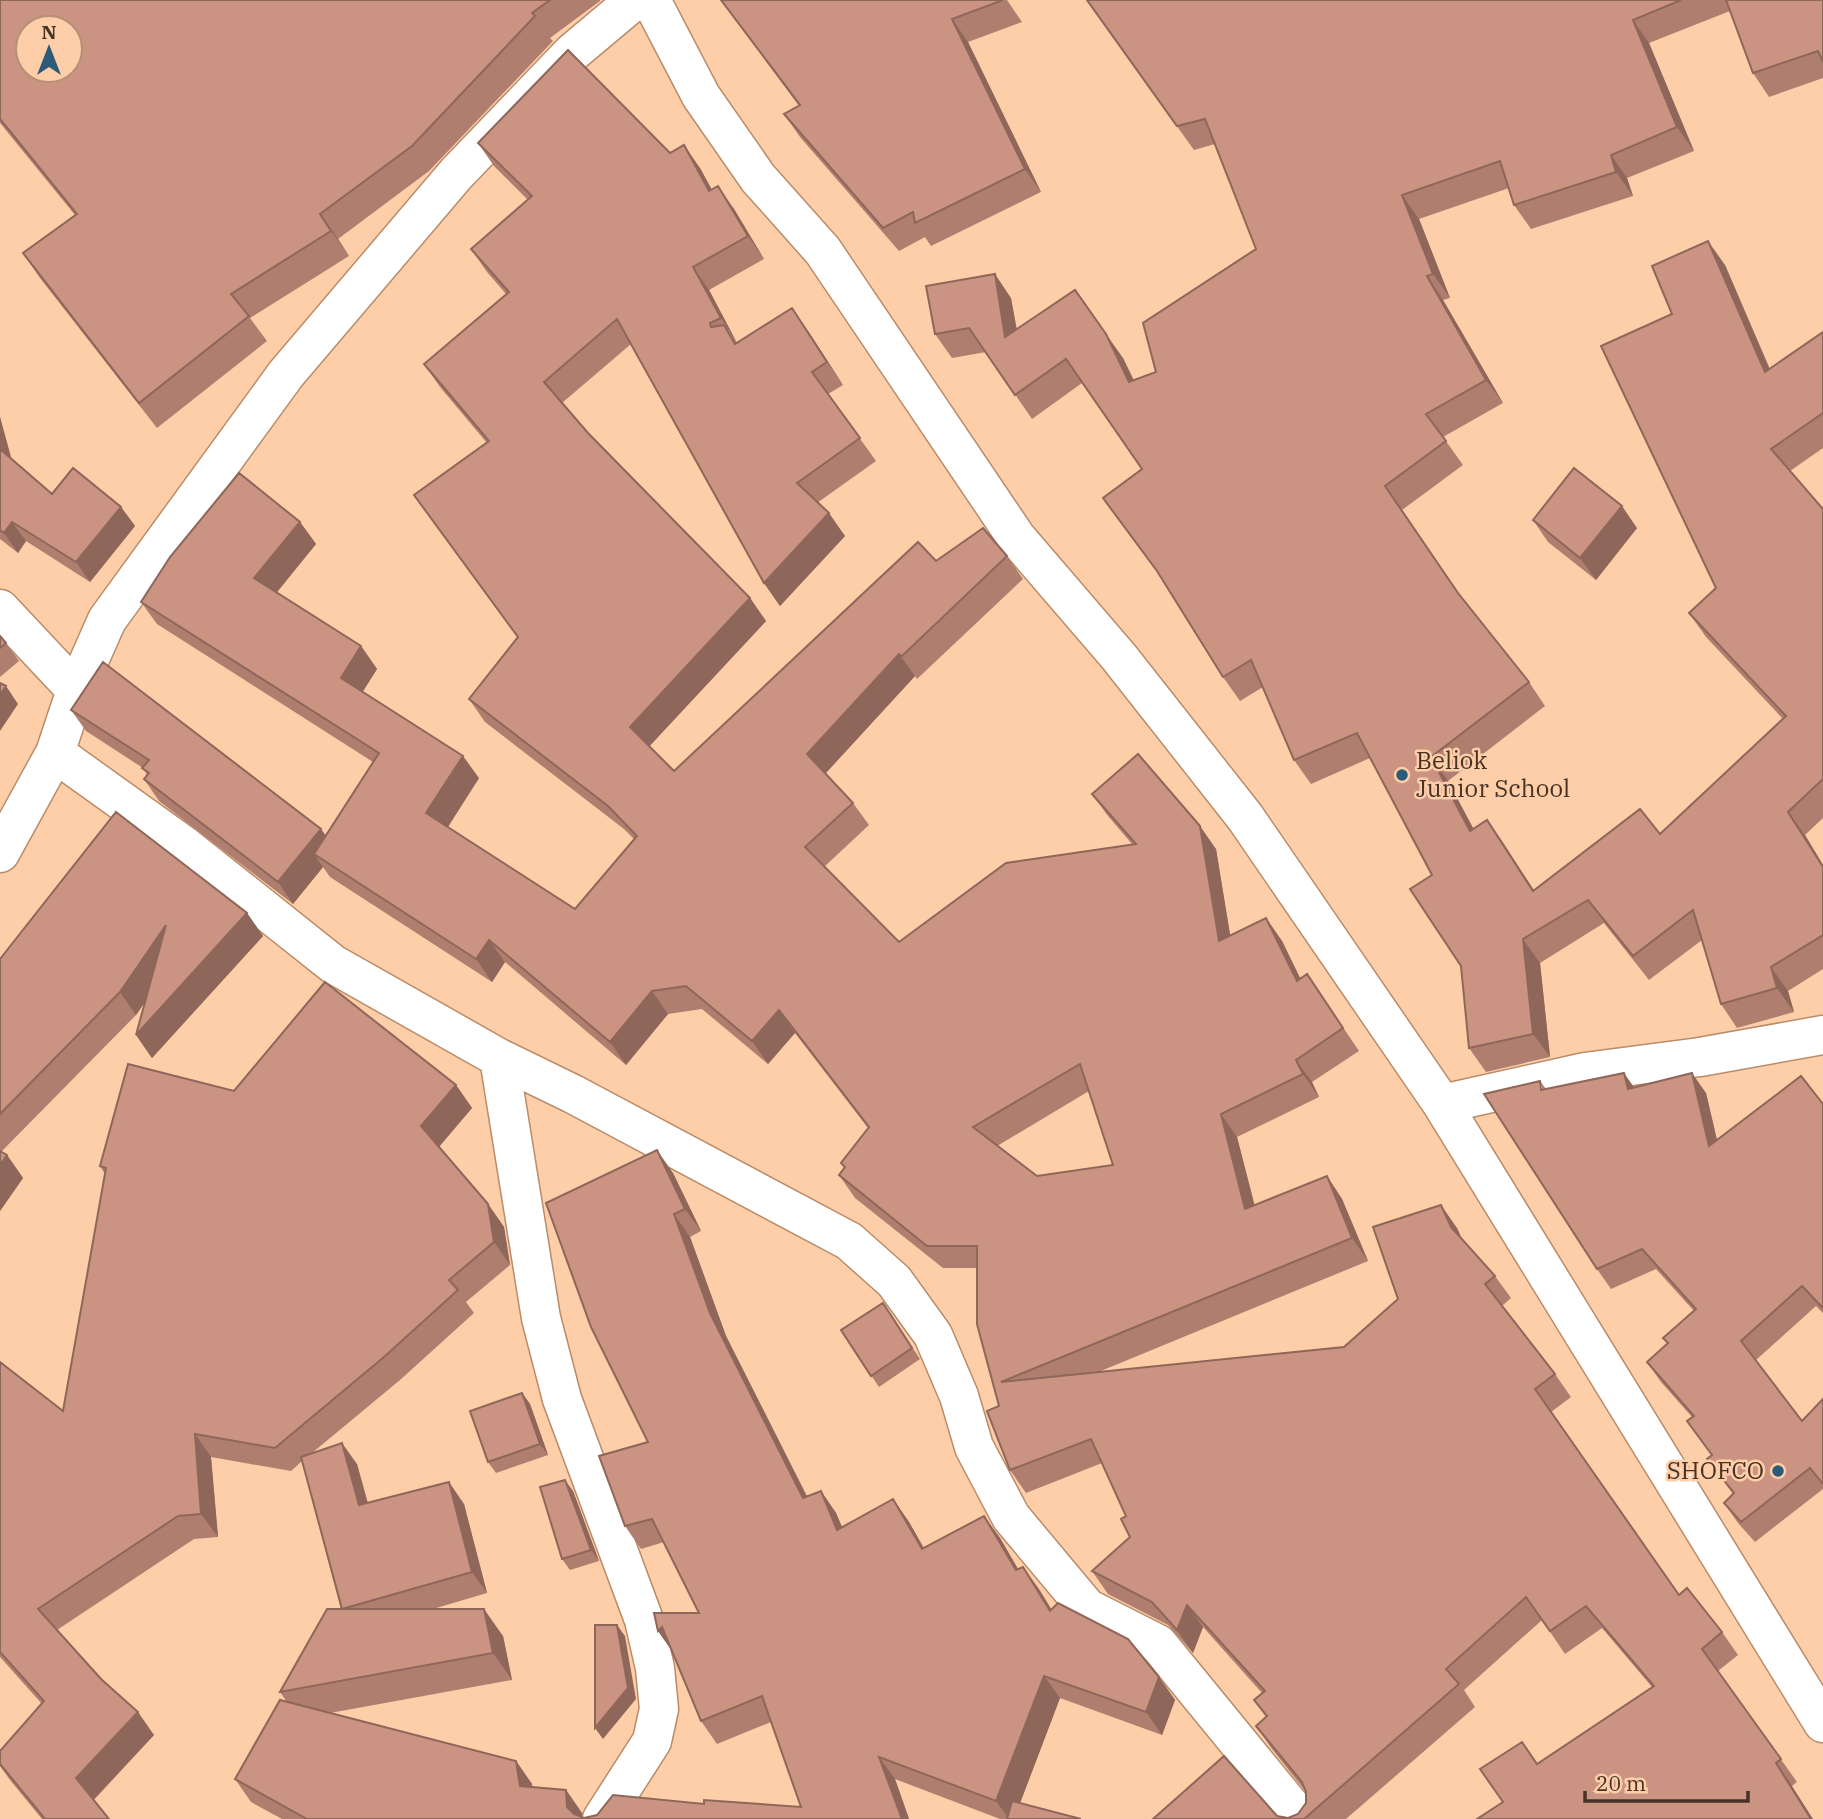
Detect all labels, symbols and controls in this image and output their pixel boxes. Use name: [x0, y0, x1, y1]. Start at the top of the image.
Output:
north arrow: [14, 14, 84, 84]
text: N: [41, 20, 57, 44]
place label: Beliok Junior School: [1416, 744, 1570, 804]
marker: Beliok Junior School: [1394, 767, 1410, 783]
place label: SHOFCO: [1667, 1454, 1764, 1486]
marker: SHOFCO: [1770, 1463, 1786, 1479]
scale bar: [1585, 1759, 1748, 1803]
text: 20 m: [1596, 1769, 1646, 1797]

